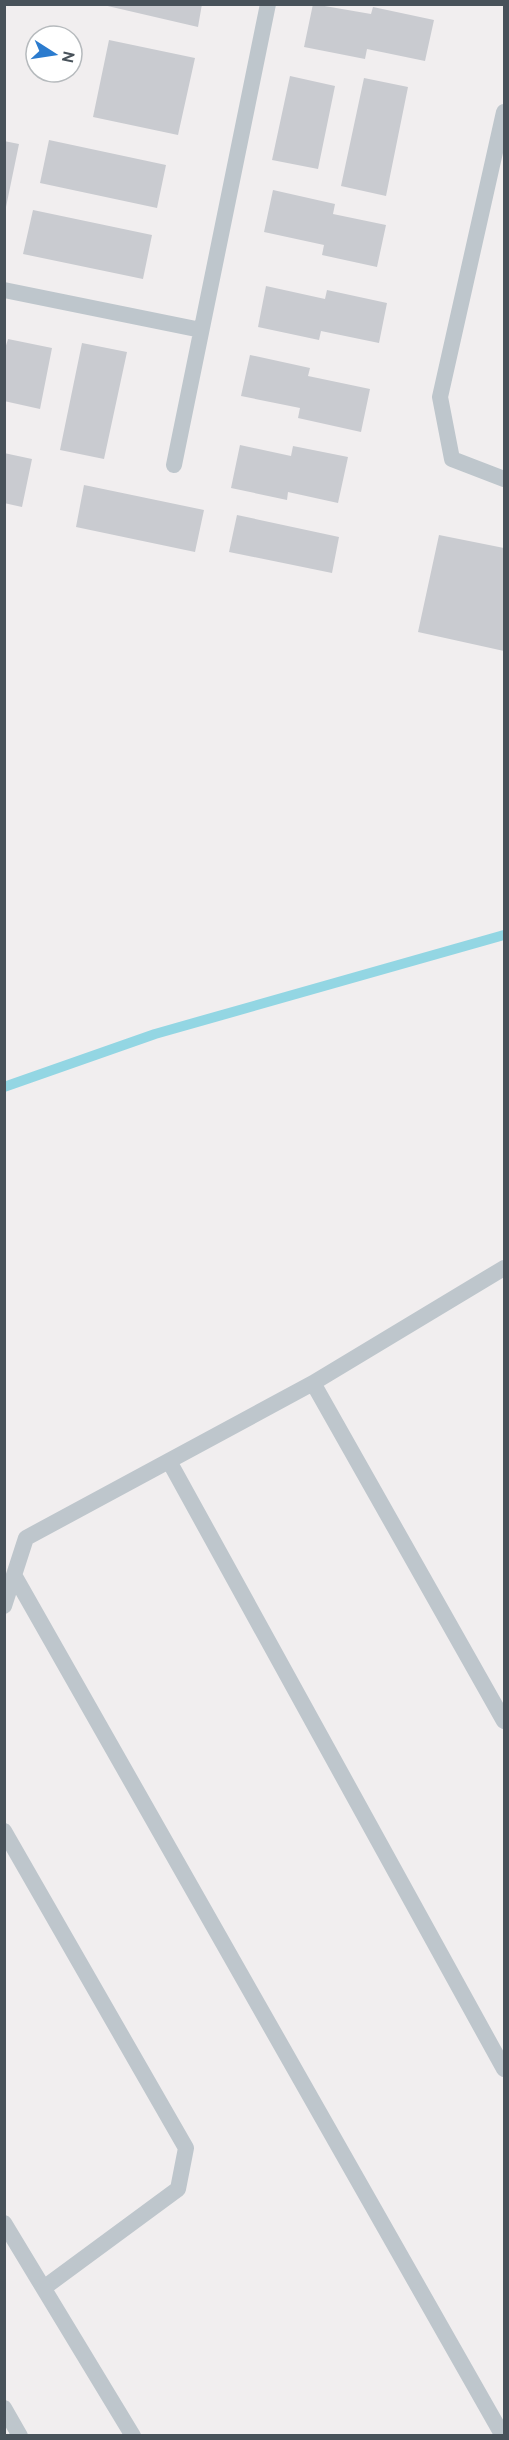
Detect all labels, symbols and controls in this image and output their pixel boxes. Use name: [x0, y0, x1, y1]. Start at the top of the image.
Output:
north arrow: [24, 24, 84, 84]
text: N: [56, 49, 78, 64]

